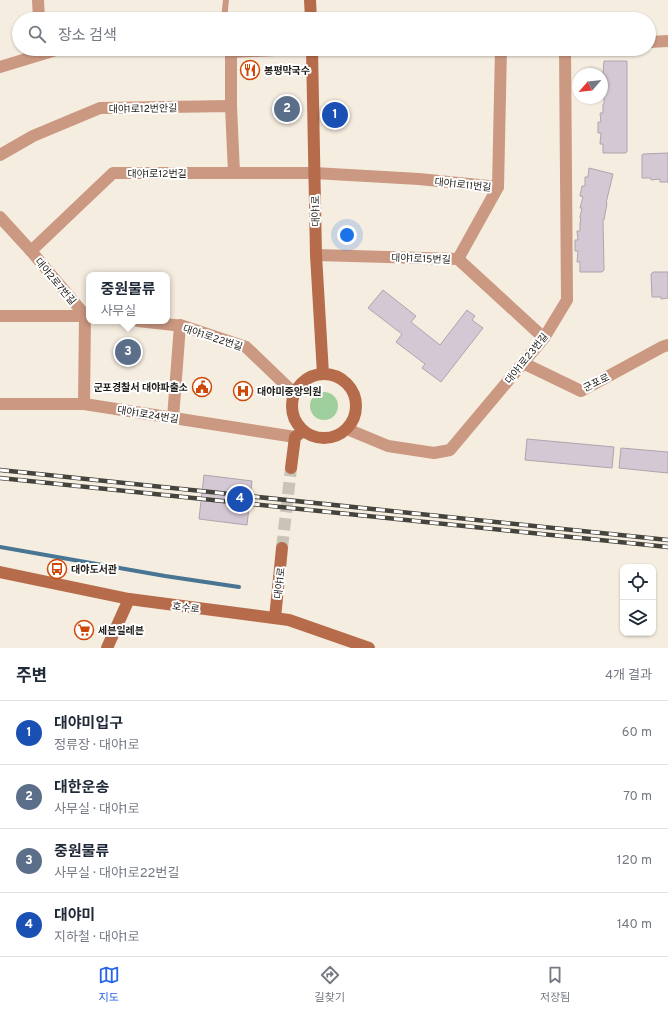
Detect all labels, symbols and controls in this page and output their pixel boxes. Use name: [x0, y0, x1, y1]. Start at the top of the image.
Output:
search box: [12, 12, 656, 56]
icon: search: [26, 23, 48, 45]
text: 장소 검색: [58, 27, 117, 46]
restaurant icon: 봉평막국수: [239, 59, 261, 81]
place label: 봉평막국수: [264, 65, 310, 78]
north arrow: [572, 68, 608, 104]
pin: 2: [274, 94, 300, 124]
pin: 1: [322, 100, 348, 130]
street label: 대야1로12번안길: [109, 102, 178, 117]
street label: 대야1로12번길: [127, 168, 187, 181]
street label: 대야1로11번길: [434, 176, 492, 195]
street label: 대야1로: [310, 195, 323, 227]
your location: [337, 225, 357, 245]
street label: 대야1로15번길: [391, 252, 451, 267]
street label: 대야2로7번길: [31, 256, 78, 308]
popup: [86, 272, 170, 324]
text: 중원물류: [100, 281, 156, 300]
text: 사무실: [100, 304, 136, 320]
street label: 대야1로22번길: [181, 323, 244, 354]
street label: 대야1로23번길: [503, 331, 552, 387]
pin: 3: [115, 337, 141, 367]
street label: 군포로: [581, 371, 612, 395]
public building icon: 군포경찰서 대야파출소: [191, 376, 213, 398]
hospital icon: 대야미중앙의원: [232, 380, 254, 402]
place label: 군포경찰서 대야파출소: [93, 382, 188, 395]
place label: 대야미중앙의원: [257, 386, 321, 399]
street label: 대야1로24번길: [116, 404, 179, 427]
pin: 4: [227, 484, 253, 514]
bus stop icon: 대야도서관: [46, 558, 68, 580]
place label: 대야도서관: [71, 564, 117, 577]
map controls: [620, 564, 656, 636]
button: locate: [620, 564, 656, 600]
street label: 대야1로: [272, 567, 289, 599]
street label: 호수로: [171, 600, 200, 617]
button: layers: [620, 600, 656, 636]
supermarket icon: 세븐일레븐: [73, 619, 95, 641]
place label: 세븐일레븐: [98, 625, 144, 638]
text: 주변: [16, 666, 47, 688]
text: 4개 결과: [605, 668, 652, 684]
text: 대야미입구: [54, 715, 123, 734]
text: 1: [26, 725, 32, 741]
text: 60 m: [622, 725, 652, 741]
text: 정류장 · 대야1로: [54, 738, 140, 754]
text: 대한운송: [54, 779, 109, 798]
text: 2: [25, 789, 33, 805]
text: 70 m: [623, 789, 652, 805]
text: 사무실 · 대야1로: [54, 802, 140, 818]
text: 중원물류: [54, 843, 109, 862]
text: 3: [25, 853, 33, 869]
text: 120 m: [617, 853, 652, 869]
text: 사무실 · 대야1로22번길: [54, 866, 179, 882]
text: 대야미: [54, 907, 95, 926]
text: 4: [25, 917, 33, 933]
text: 140 m: [617, 917, 652, 933]
text: 지하철 · 대야1로: [54, 930, 140, 946]
tab: 지도: [98, 964, 120, 1005]
tab: 길찾기: [315, 964, 345, 1005]
tab: 저장됨: [540, 964, 570, 1005]

